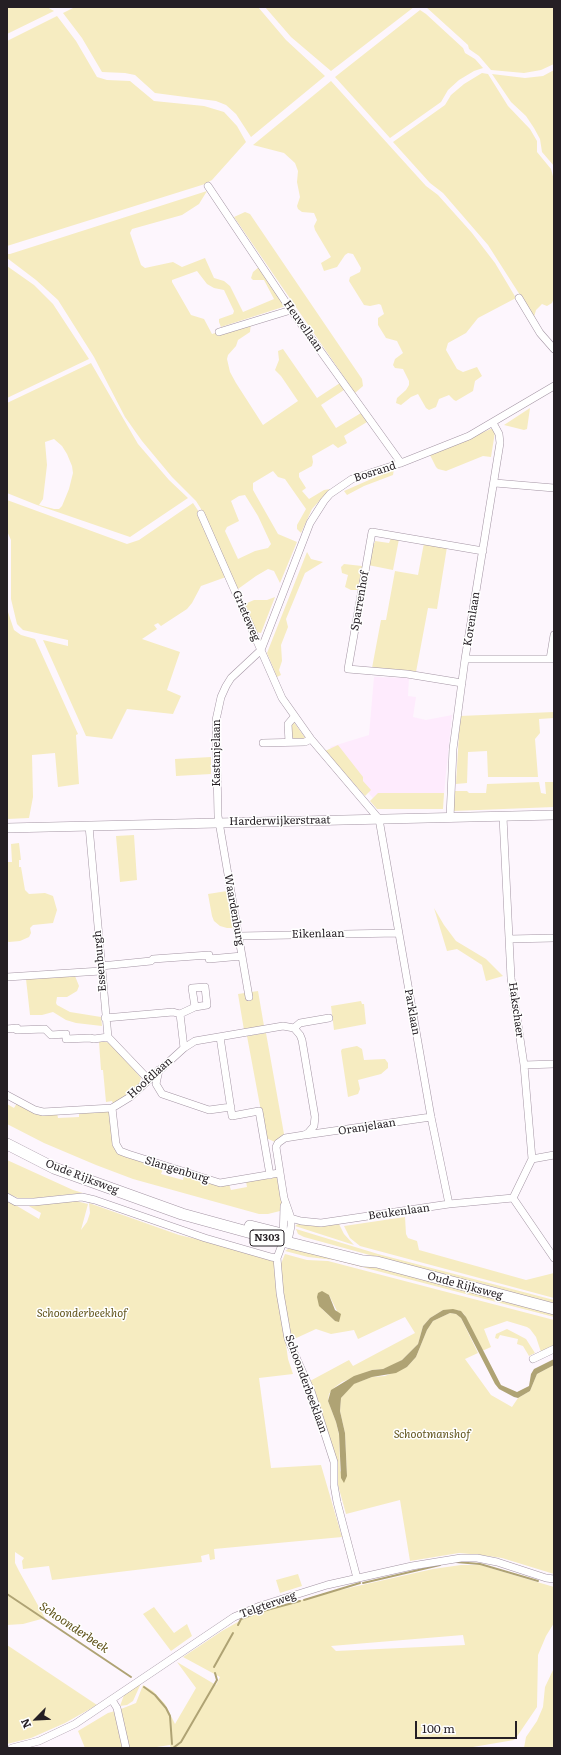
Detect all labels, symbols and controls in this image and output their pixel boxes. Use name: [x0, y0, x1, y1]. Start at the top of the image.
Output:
street label: Heuvellaan: [281, 298, 325, 354]
street label: Bosrand: [352, 459, 398, 485]
street label: Sparrenhof: [348, 570, 372, 632]
street label: Grieteweg: [229, 589, 263, 643]
street label: Korenlaan: [461, 591, 483, 647]
street label: Kastanjelaan: [210, 719, 224, 787]
street label: Harderwijkerstraat: [229, 814, 331, 828]
street label: Waardenburg: [221, 873, 247, 947]
street label: Eikenlaan: [291, 927, 345, 941]
street label: Essenburgh: [91, 930, 109, 992]
street label: Hakschaer: [506, 981, 526, 1039]
street label: Parklaan: [401, 988, 423, 1036]
street label: Hoofdlaan: [125, 1054, 175, 1102]
street label: Oranjelaan: [337, 1116, 397, 1138]
street label: Slangenburg: [143, 1154, 211, 1186]
street label: Oude Rijksweg: [43, 1157, 121, 1197]
street label: Beukenlaan: [367, 1201, 431, 1223]
road number: N303: [250, 1230, 284, 1246]
street label: Oude Rijksweg: [426, 1270, 504, 1302]
park label: Schoonderbeekhof: [37, 1307, 127, 1321]
street label: Schoonderbeeklaan: [282, 1333, 330, 1435]
park label: Schootmanshof: [394, 1428, 470, 1442]
street label: Telgterweg: [238, 1589, 298, 1621]
water label: Schoonderbeek: [36, 1599, 112, 1657]
north arrow: [16, 1699, 56, 1739]
scale bar: [417, 1713, 519, 1739]
text: N: [16, 1716, 34, 1731]
text: 100 m: [422, 1719, 455, 1737]

